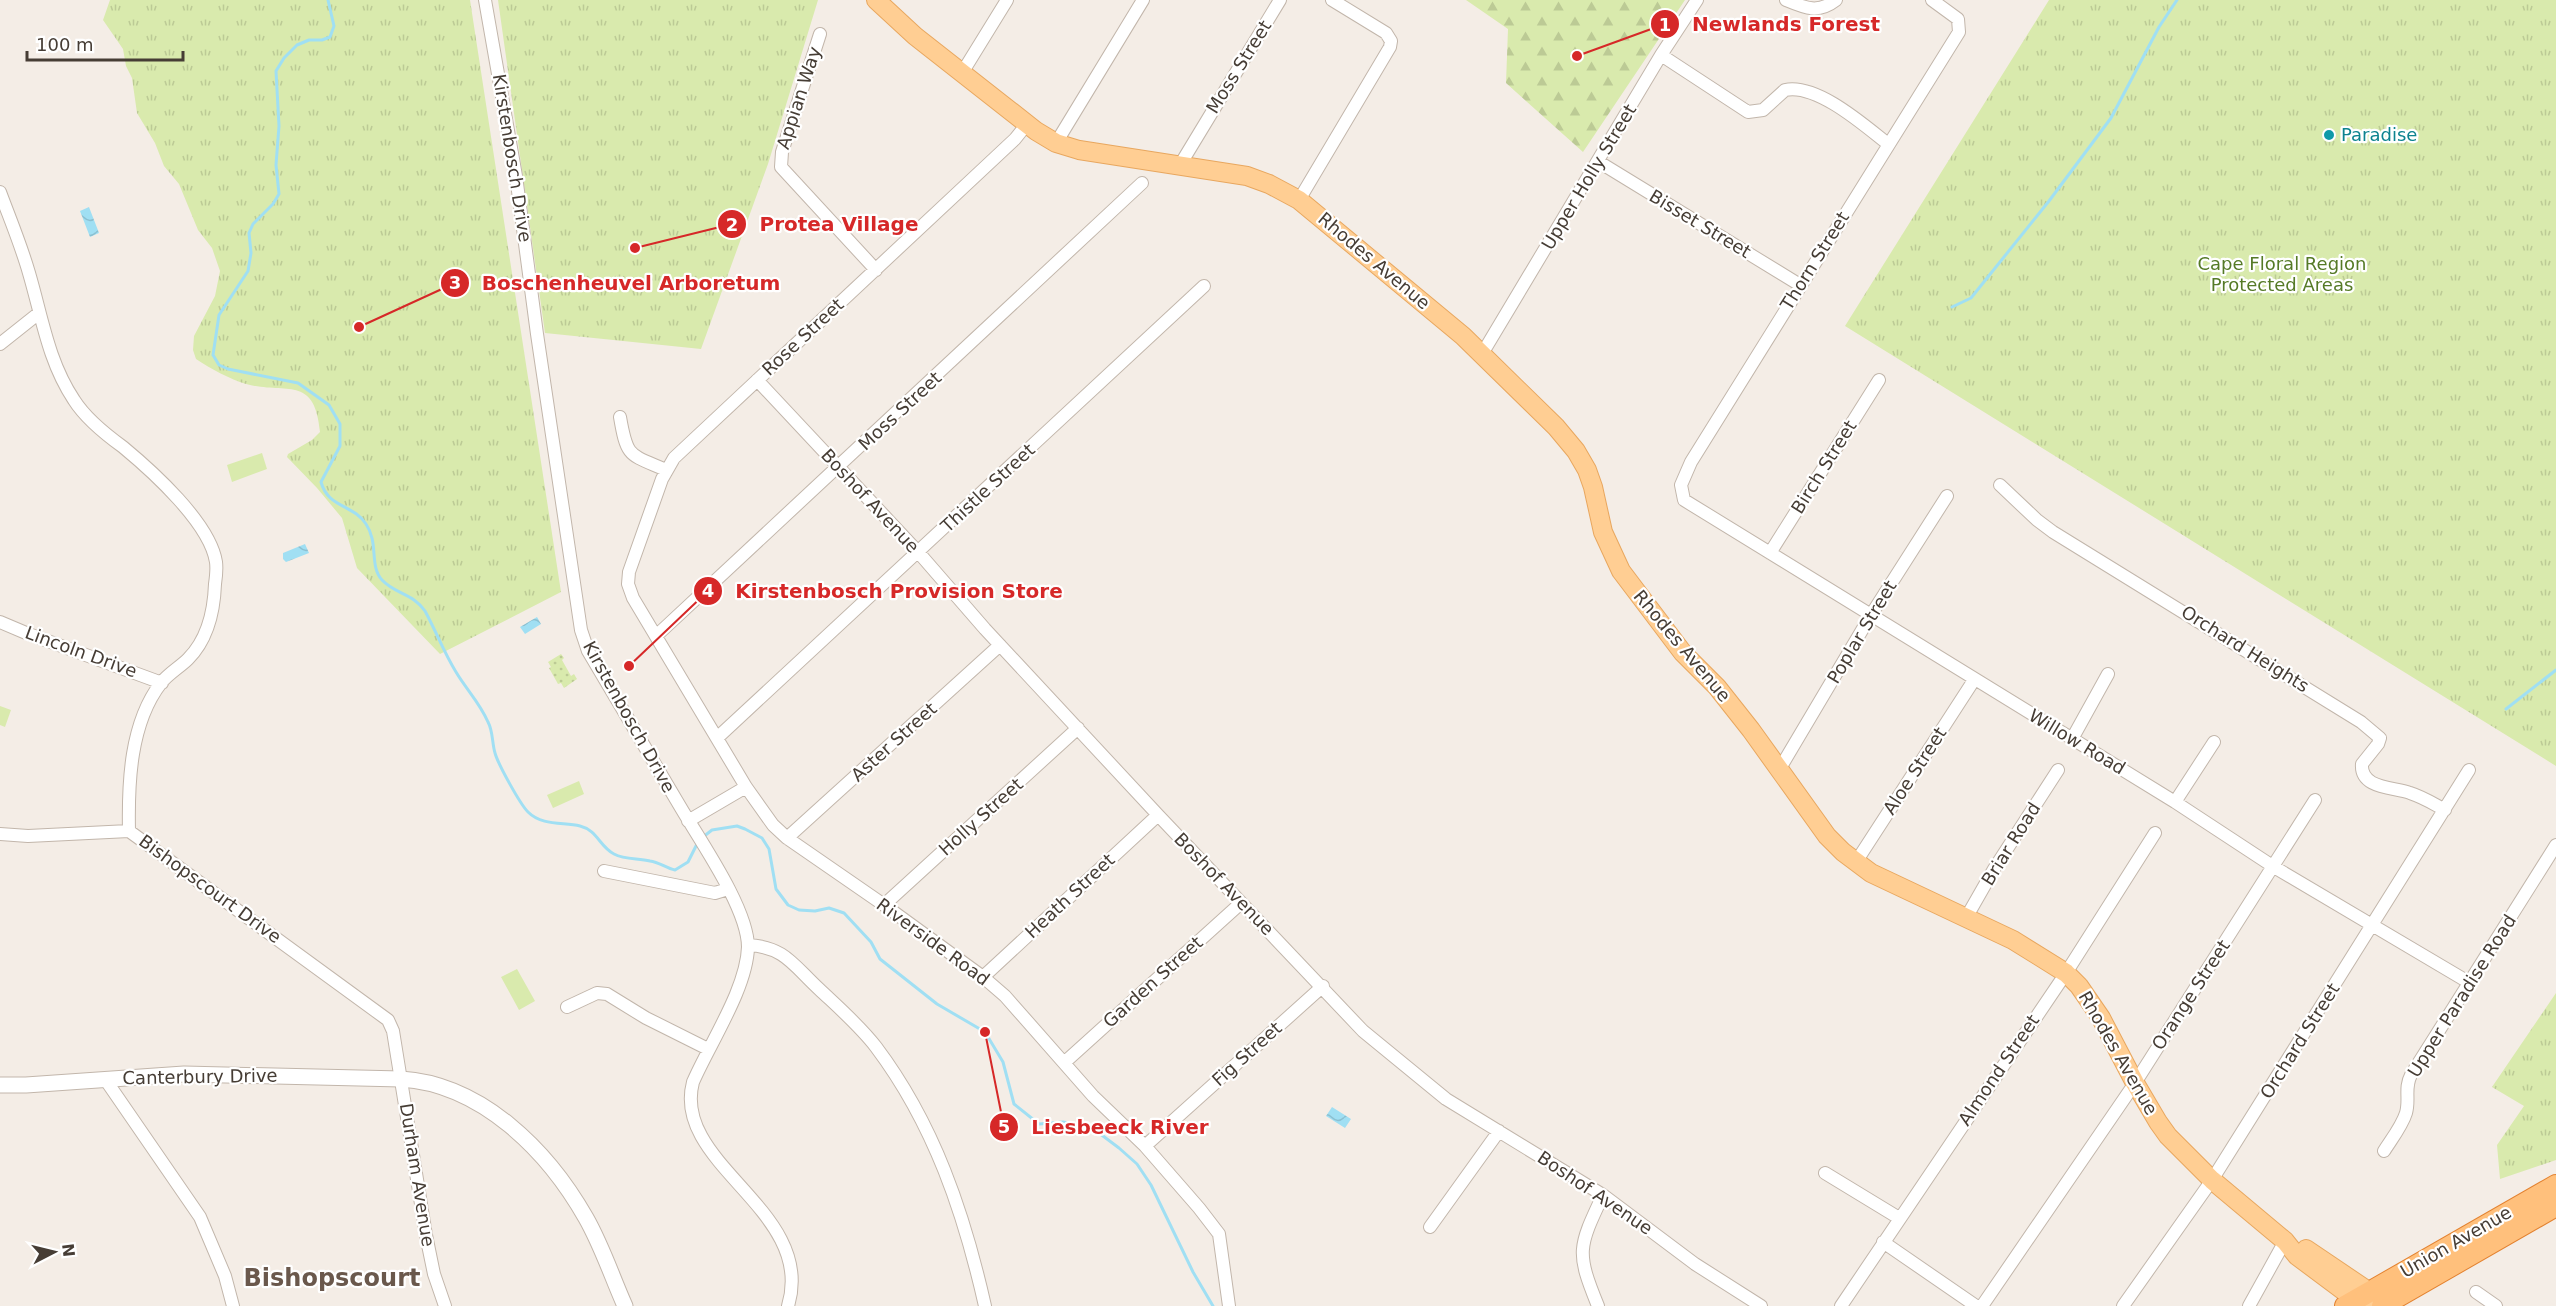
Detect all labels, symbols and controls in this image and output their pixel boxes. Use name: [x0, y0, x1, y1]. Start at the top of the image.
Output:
callout: Newlands Forest: [1650, 5, 1892, 43]
text: Newlands Forest: [1692, 12, 1880, 36]
text: 1: [1659, 14, 1671, 35]
street label: Moss Street: [1202, 16, 1275, 117]
scale bar: [27, 24, 183, 62]
text: 100 m: [36, 34, 94, 55]
street label: Appian Way: [772, 44, 825, 152]
street label: Kirstenbosch Drive: [489, 72, 536, 244]
street label: Upper Holly Street: [1537, 100, 1640, 253]
place label: Paradise: [2341, 124, 2417, 145]
marker: Paradise: [2322, 128, 2336, 142]
street label: Bisset Street: [1646, 185, 1755, 262]
callout: Protea Village: [717, 205, 930, 243]
street label: Rhodes Avenue: [1314, 208, 1434, 313]
street label: Thorn Street: [1775, 208, 1853, 315]
text: Protea Village: [760, 212, 918, 236]
text: 2: [726, 214, 738, 235]
park label: Cape Floral Region Protected Areas: [2198, 253, 2366, 295]
callout: Boschenheuvel Arboretum: [440, 264, 793, 302]
text: Boschenheuvel Arboretum: [482, 271, 780, 295]
text: 3: [449, 272, 461, 293]
street label: Rose Street: [758, 294, 848, 380]
street label: Moss Street: [854, 367, 945, 454]
street label: Birch Street: [1787, 416, 1861, 517]
street label: Thistle Street: [936, 439, 1039, 537]
street label: Boshof Avenue: [817, 444, 924, 557]
callout: Kirstenbosch Provision Store: [693, 572, 1075, 610]
street label: Poplar Street: [1823, 576, 1901, 687]
text: Kirstenbosch Provision Store: [735, 579, 1063, 603]
text: 4: [702, 580, 714, 601]
street label: Rhodes Avenue: [1630, 586, 1735, 706]
street label: Orchard Heights: [2178, 601, 2313, 696]
street label: Lincoln Drive: [22, 622, 140, 681]
street label: Kirstenbosch Drive: [579, 637, 680, 796]
street label: Aster Street: [847, 698, 941, 785]
street label: Willow Road: [2025, 704, 2129, 779]
street label: Aloe Street: [1879, 723, 1951, 818]
street label: Holly Street: [934, 773, 1027, 860]
street label: Briar Road: [1977, 798, 2044, 889]
street label: Boshof Avenue: [1170, 828, 1278, 939]
street label: Bishopscourt Drive: [135, 830, 285, 947]
street label: Heath Street: [1021, 849, 1119, 942]
street label: Riverside Road: [873, 894, 994, 990]
street label: Upper Paradise Road: [2403, 911, 2520, 1081]
street label: Garden Street: [1099, 932, 1207, 1032]
street label: Orange Street: [2147, 936, 2234, 1054]
street label: Orchard Street: [2256, 979, 2344, 1102]
street label: Rhodes Avenue: [2074, 987, 2162, 1118]
street label: Almond Street: [1954, 1010, 2043, 1129]
street label: Fig Street: [1208, 1017, 1286, 1090]
street label: Canterbury Drive: [122, 1065, 278, 1088]
street label: Durham Avenue: [396, 1102, 439, 1248]
callout: Liesbeeck River: [989, 1108, 1220, 1146]
text: Liesbeeck River: [1031, 1115, 1209, 1139]
text: 5: [998, 1116, 1010, 1137]
street label: Boshof Avenue: [1534, 1146, 1657, 1239]
street label: Union Avenue: [2397, 1201, 2515, 1282]
north arrow: [24, 1222, 84, 1282]
text: N: [58, 1242, 79, 1258]
district label: Bishopscourt: [244, 1264, 420, 1292]

